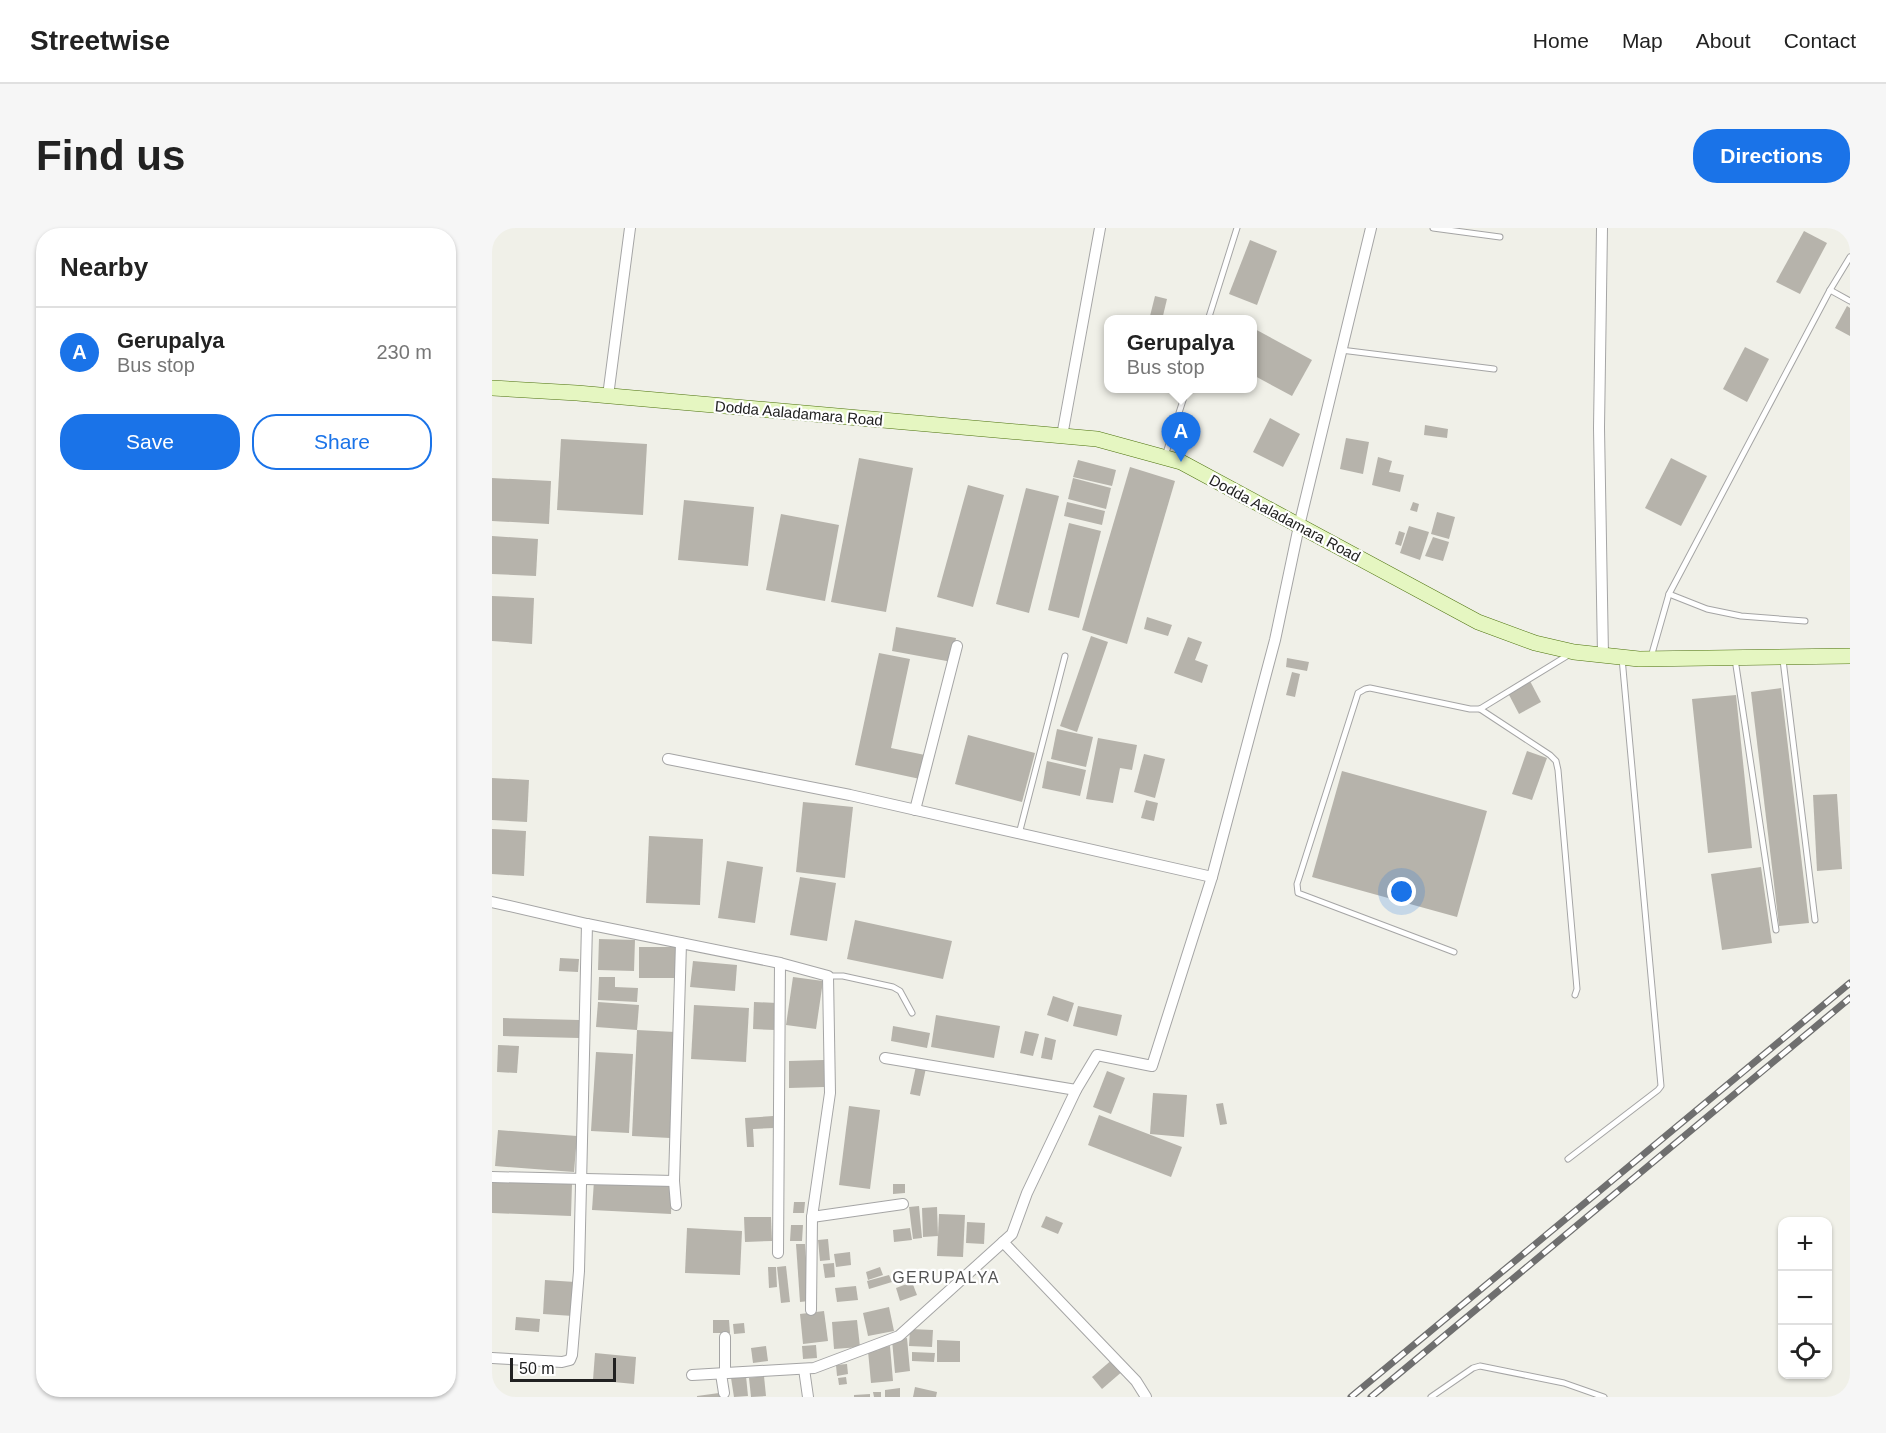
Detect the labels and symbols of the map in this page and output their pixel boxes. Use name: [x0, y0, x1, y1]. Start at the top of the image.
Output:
street label: Dodda Aaladamara Road: [714, 397, 884, 429]
pin: A: [1162, 412, 1200, 462]
street label: Dodda Aaladamara Road: [1207, 471, 1363, 565]
your location: [1387, 877, 1416, 906]
district label: GERUPALYA: [892, 1269, 1000, 1286]
scale bar: [510, 1355, 616, 1382]

